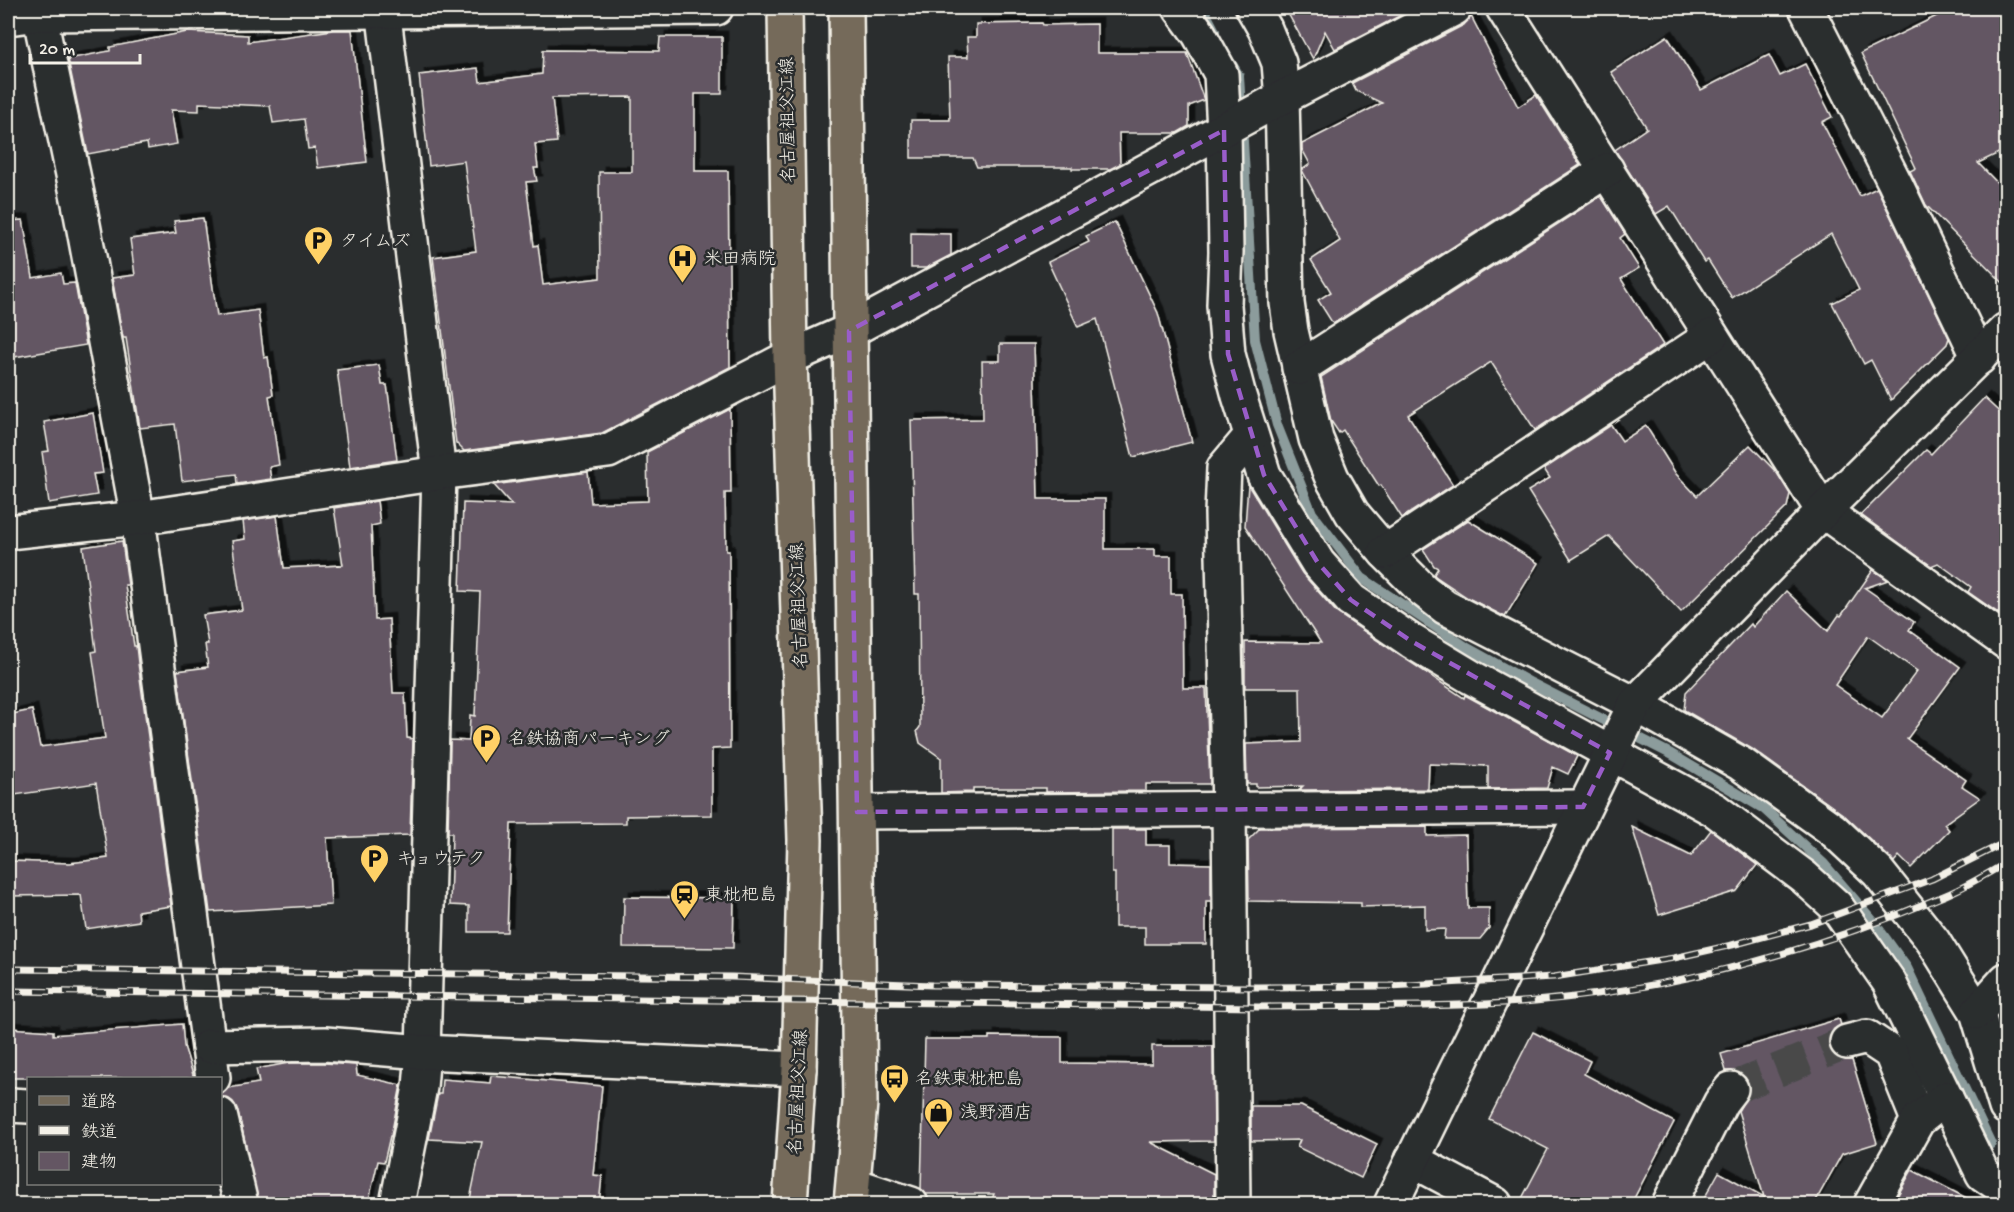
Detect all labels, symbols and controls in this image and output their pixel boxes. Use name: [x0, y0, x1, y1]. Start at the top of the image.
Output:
scale bar: [30, 27, 140, 65]
text: 20 m: [39, 40, 75, 61]
street label: 名古屋祖父江線: [777, 57, 801, 183]
parking icon: タイムズ: [303, 224, 335, 266]
place label: タイムズ: [340, 232, 411, 253]
hospital icon: 米田病院: [667, 242, 699, 284]
place label: 米田病院: [704, 249, 776, 271]
street label: 名古屋祖父江線: [787, 543, 813, 669]
parking icon: 名鉄協商パーキング: [471, 722, 503, 764]
place label: 名鉄協商パーキング: [508, 729, 670, 751]
parking icon: キョウテク: [359, 842, 391, 884]
place label: キョウテク: [396, 850, 485, 871]
station icon: 東枇杷島: [668, 878, 700, 920]
place label: 東枇杷島: [705, 885, 777, 907]
street label: 名古屋祖父江線: [785, 1029, 813, 1156]
bus stop icon: 名鉄東枇杷島: [878, 1062, 910, 1104]
place label: 名鉄東枇杷島: [915, 1069, 1023, 1091]
legend: [27, 1077, 222, 1185]
text: 道路: [81, 1092, 117, 1114]
shop icon: 浅野酒店: [923, 1096, 955, 1138]
place label: 浅野酒店: [960, 1103, 1032, 1125]
text: 鉄道: [81, 1122, 117, 1144]
text: 建物: [81, 1152, 117, 1174]

